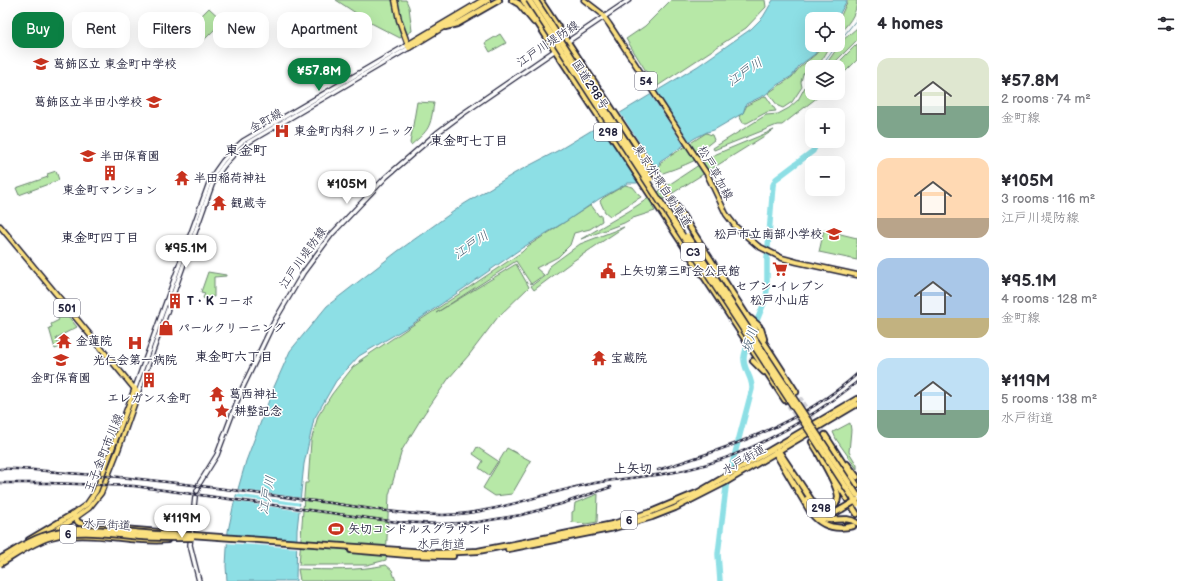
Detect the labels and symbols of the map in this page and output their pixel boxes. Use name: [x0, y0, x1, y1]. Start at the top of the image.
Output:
street label: 江戸川堤防線: [514, 18, 582, 70]
water label: 江戸川: [724, 54, 766, 90]
school or university icon: 葛飾区立 東金町中学校: [32, 55, 50, 73]
place label: 葛飾区立 東金町中学校: [53, 57, 176, 72]
street label: 国道298号: [568, 57, 612, 113]
pin: ¥57.8M: [286, 58, 352, 92]
road number: 54: [635, 72, 657, 90]
school or university icon: 葛飾区立半田小学校: [145, 93, 163, 111]
place label: 葛飾区立半田小学校: [34, 95, 142, 110]
street label: 金町線: [247, 106, 285, 136]
hospital icon: 東金町内科クリニック: [273, 122, 291, 140]
road number: 298: [594, 123, 622, 141]
place label: 東金町内科クリニック: [294, 124, 414, 139]
district label: 東金町七丁目: [430, 133, 508, 149]
district label: 東金町: [225, 142, 267, 159]
street label: 東京外環自動車道: [630, 142, 694, 230]
street label: 松戸草加線: [694, 143, 736, 203]
school or university icon: 半田保育園: [79, 147, 97, 165]
place label: 半田保育園: [100, 149, 160, 164]
building icon: 東金町マンション: [101, 164, 119, 182]
temple icon: 半田稲荷神社: [173, 169, 191, 187]
place label: 半田稲荷神社: [194, 171, 266, 186]
pin: ¥105M: [319, 171, 375, 205]
place label: 東金町マンション: [62, 183, 158, 198]
temple icon: 観蔵寺: [210, 194, 228, 212]
place label: 観蔵寺: [231, 196, 267, 211]
street label: 江戸川堤防線: [276, 224, 330, 292]
school or university icon: 松戸市立南部小学校: [825, 225, 843, 243]
water label: 江戸川: [450, 227, 492, 263]
place label: 松戸市立南部小学校: [714, 227, 822, 242]
district label: 東金町四丁目: [61, 230, 139, 246]
pin: ¥95.1M: [153, 235, 219, 269]
road number: C3: [681, 243, 705, 261]
supermarket icon: セブン-イレブン 松戸小山店: [771, 260, 789, 278]
public building icon: 上矢切第三町会公民館: [599, 262, 617, 280]
place label: 上矢切第三町会公民館: [620, 264, 740, 279]
place label: セブン-イレブン 松戸小山店: [736, 279, 824, 308]
building icon: T・K コーポ: [166, 292, 184, 310]
place label: T・K コーポ: [187, 294, 253, 309]
road number: 501: [54, 299, 80, 317]
shop icon: パールクリーニング: [157, 319, 175, 337]
place label: パールクリーニング: [178, 321, 286, 336]
water label: 坂川: [739, 325, 761, 355]
temple icon: 金蓮院: [55, 332, 73, 350]
place label: 金蓮院: [76, 334, 112, 349]
hospital icon: 光仁会第一病院: [126, 334, 144, 352]
district label: 東金町六丁目: [195, 349, 273, 365]
temple icon: 宝蔵院: [590, 349, 608, 367]
school or university icon: 金町保育園: [52, 351, 70, 369]
place label: 宝蔵院: [611, 351, 647, 366]
place label: 光仁会第一病院: [93, 353, 177, 368]
place label: 金町保育園: [31, 371, 91, 386]
building icon: エレガンス金町: [140, 371, 158, 389]
temple icon: 葛西神社: [208, 385, 226, 403]
place label: 葛西神社: [229, 387, 277, 402]
place label: エレガンス金町: [107, 391, 191, 406]
place icon: 耕整記念: [213, 402, 231, 420]
place label: 耕整記念: [234, 404, 282, 419]
street label: 王子金町市川線: [81, 411, 127, 495]
street label: 水戸街道: [719, 442, 769, 478]
district label: 上矢切: [613, 461, 653, 477]
water label: 江戸川: [255, 474, 279, 516]
road number: 298: [807, 499, 835, 517]
pin: ¥119M: [154, 505, 210, 539]
road number: 6: [621, 511, 637, 529]
street label: 水戸街道: [83, 516, 131, 534]
sports icon: 矢切コンドルスグラウンド: [327, 520, 345, 538]
place label: 矢切コンドルスグラウンド: [348, 522, 492, 537]
road number: 6: [60, 525, 76, 543]
street label: 水戸街道: [417, 537, 465, 552]

